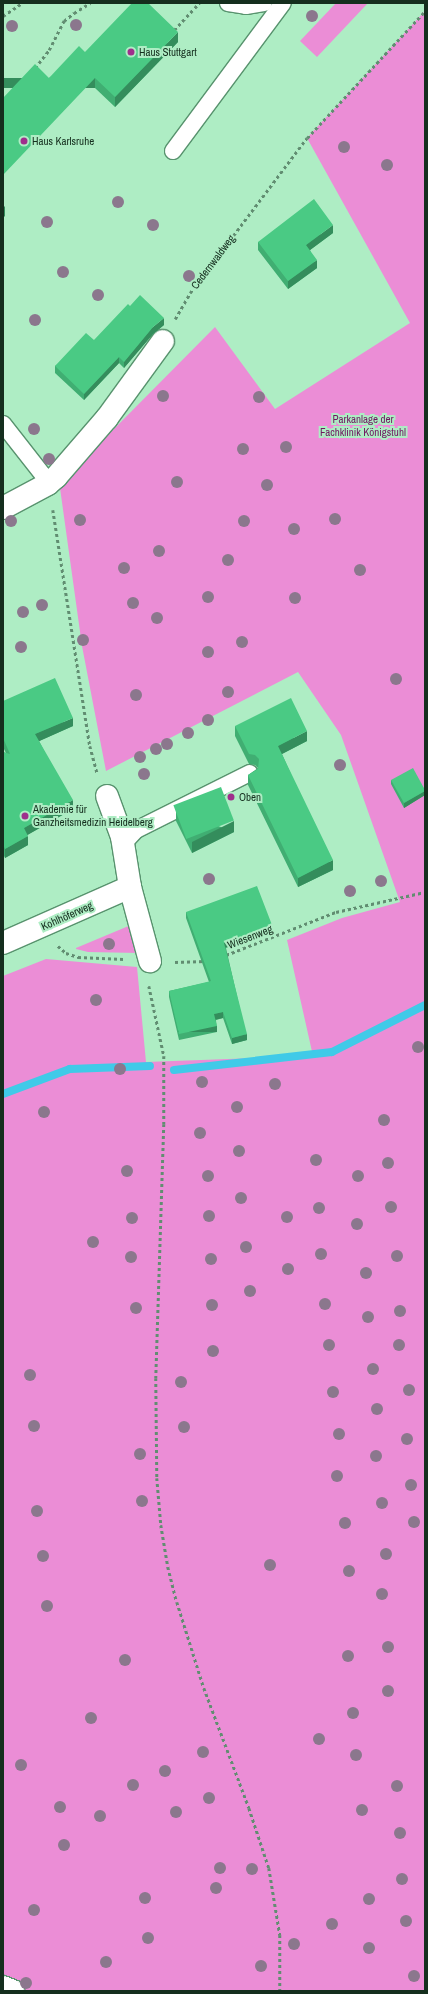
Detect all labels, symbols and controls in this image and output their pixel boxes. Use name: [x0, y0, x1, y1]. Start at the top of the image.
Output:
place label: Haus Stuttgart: [139, 45, 197, 59]
marker: Haus Stuttgart: [126, 47, 136, 57]
place label: Haus Karlsruhe: [32, 134, 94, 148]
marker: Haus Karlsruhe: [19, 136, 29, 146]
street label: Cedernwaldweg: [188, 232, 238, 292]
park label: Parkanlage der Fachklinik Königstuhl: [320, 413, 406, 439]
place label: Oben: [239, 790, 261, 804]
marker: Oben: [226, 792, 236, 802]
place label: Akademie für Ganzheitsmedizin Heidelberg: [33, 803, 153, 829]
marker: Akademie für Ganzheitsmedizin Heidelberg: [20, 811, 30, 821]
street label: Kohlhöferweg: [39, 899, 95, 933]
street label: Wiesenweg: [226, 922, 274, 952]

